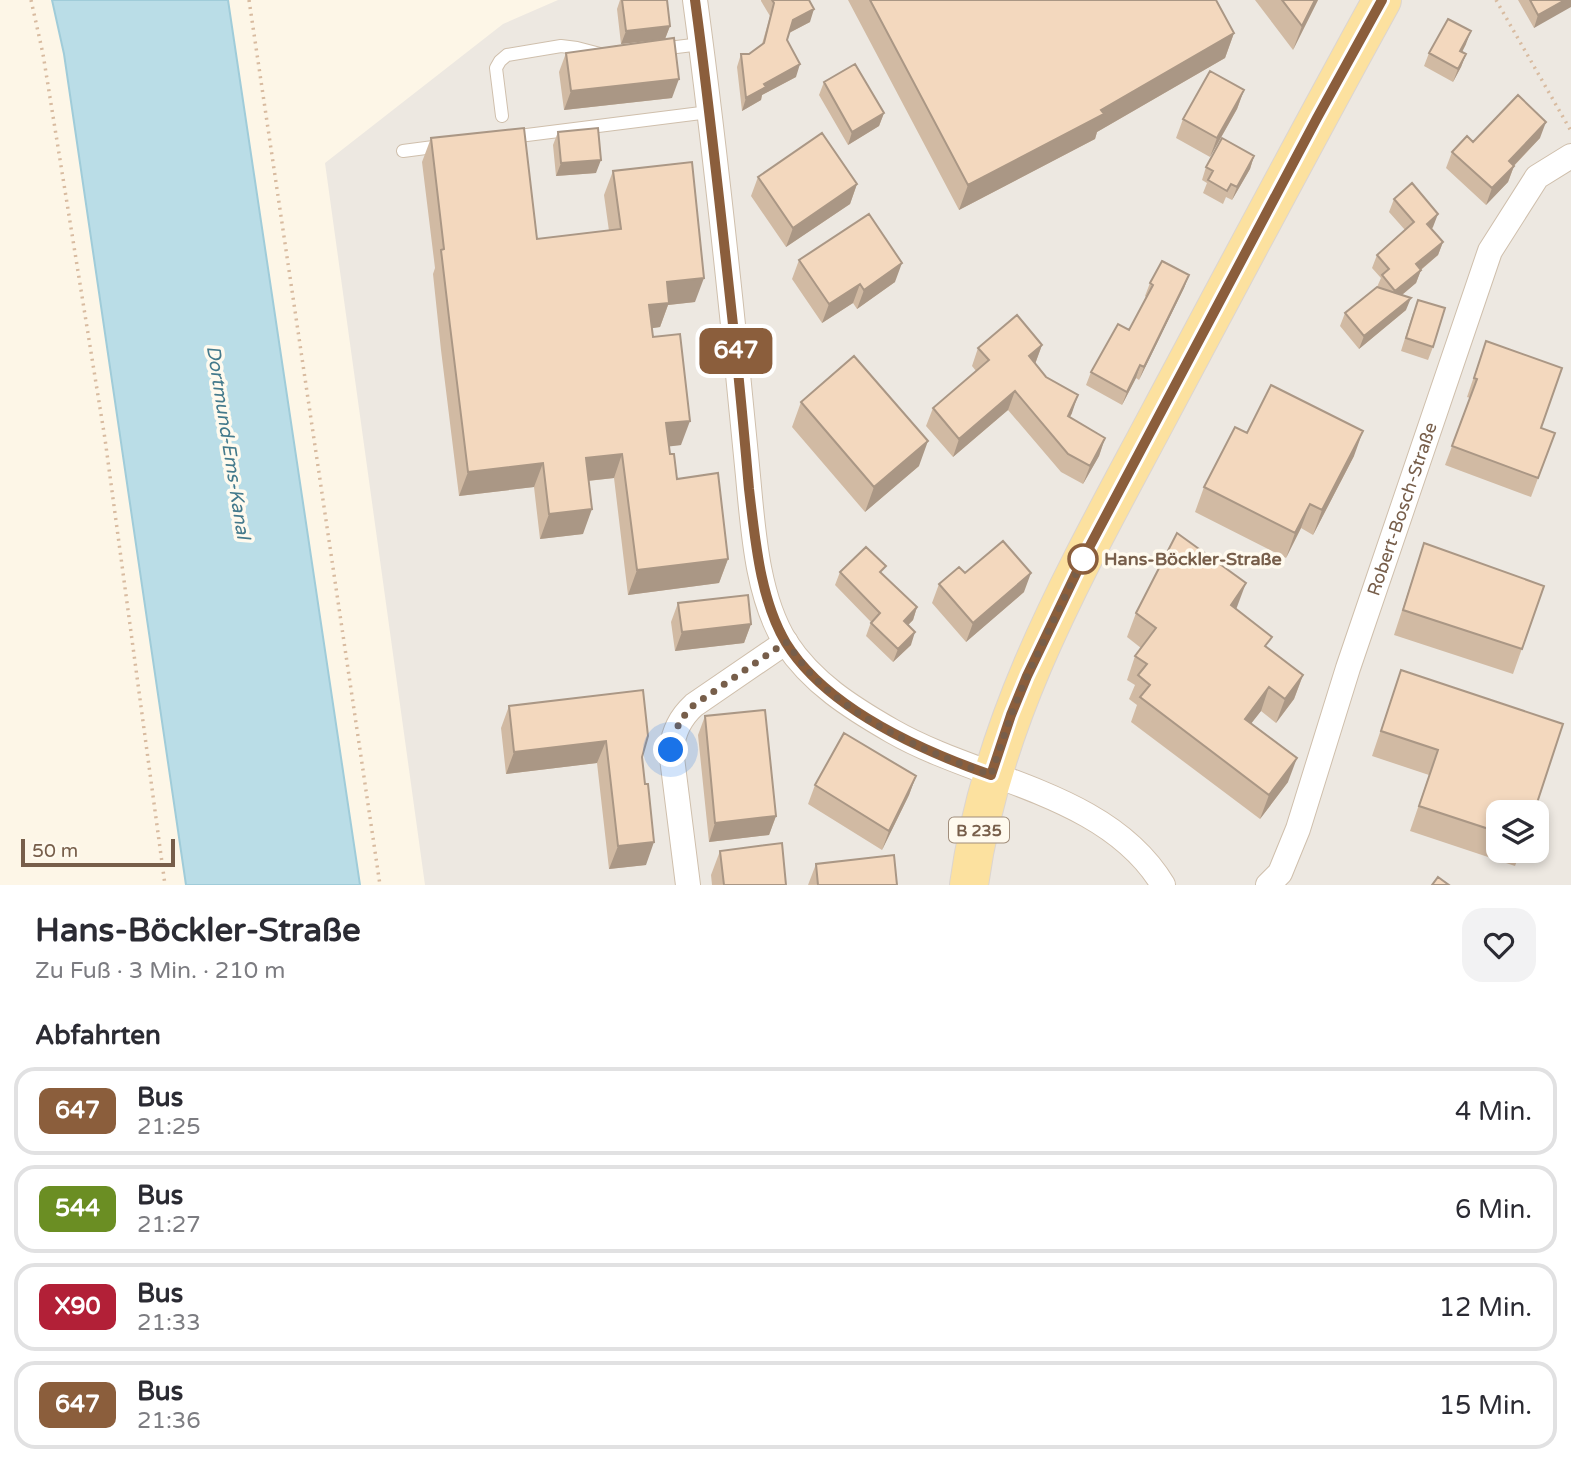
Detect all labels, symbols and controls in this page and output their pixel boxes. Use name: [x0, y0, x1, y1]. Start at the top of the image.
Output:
line badge: 647: [696, 328, 776, 374]
text: 647: [713, 336, 759, 365]
water label: Dortmund-Ems-Kanal: [202, 344, 255, 543]
street label: Robert-Bosch-Straße: [1362, 419, 1442, 599]
marker: Hans-Böckler-Straße: [1068, 544, 1098, 574]
place label: Hans-Böckler-Straße: [1104, 548, 1282, 570]
your location: [653, 732, 688, 767]
map controls: [1486, 800, 1549, 863]
button: layers: [1486, 800, 1549, 863]
road number: B 235: [949, 818, 1009, 842]
scale bar: [21, 836, 175, 868]
text: 50 m: [32, 840, 78, 862]
button: heart: [1462, 908, 1536, 982]
text: Hans-Böckler-Straße: [35, 911, 361, 950]
text: Zu Fuß · 3 Min. · 210 m: [35, 957, 285, 985]
text: Abfahrten: [35, 1020, 161, 1051]
text: Bus: [137, 1082, 183, 1113]
text: 647: [55, 1096, 100, 1125]
text: 4 Min.: [1455, 1096, 1532, 1127]
text: 21:25: [137, 1113, 201, 1141]
text: Bus: [137, 1180, 183, 1211]
text: 544: [55, 1194, 100, 1223]
text: 6 Min.: [1455, 1194, 1532, 1225]
text: 21:27: [137, 1211, 201, 1239]
text: Bus: [137, 1278, 183, 1309]
text: X90: [54, 1292, 101, 1321]
text: 12 Min.: [1439, 1292, 1532, 1323]
text: 21:33: [137, 1309, 201, 1337]
text: Bus: [137, 1376, 183, 1407]
text: 647: [55, 1390, 100, 1419]
text: 15 Min.: [1439, 1390, 1532, 1421]
text: 21:36: [137, 1407, 201, 1435]

